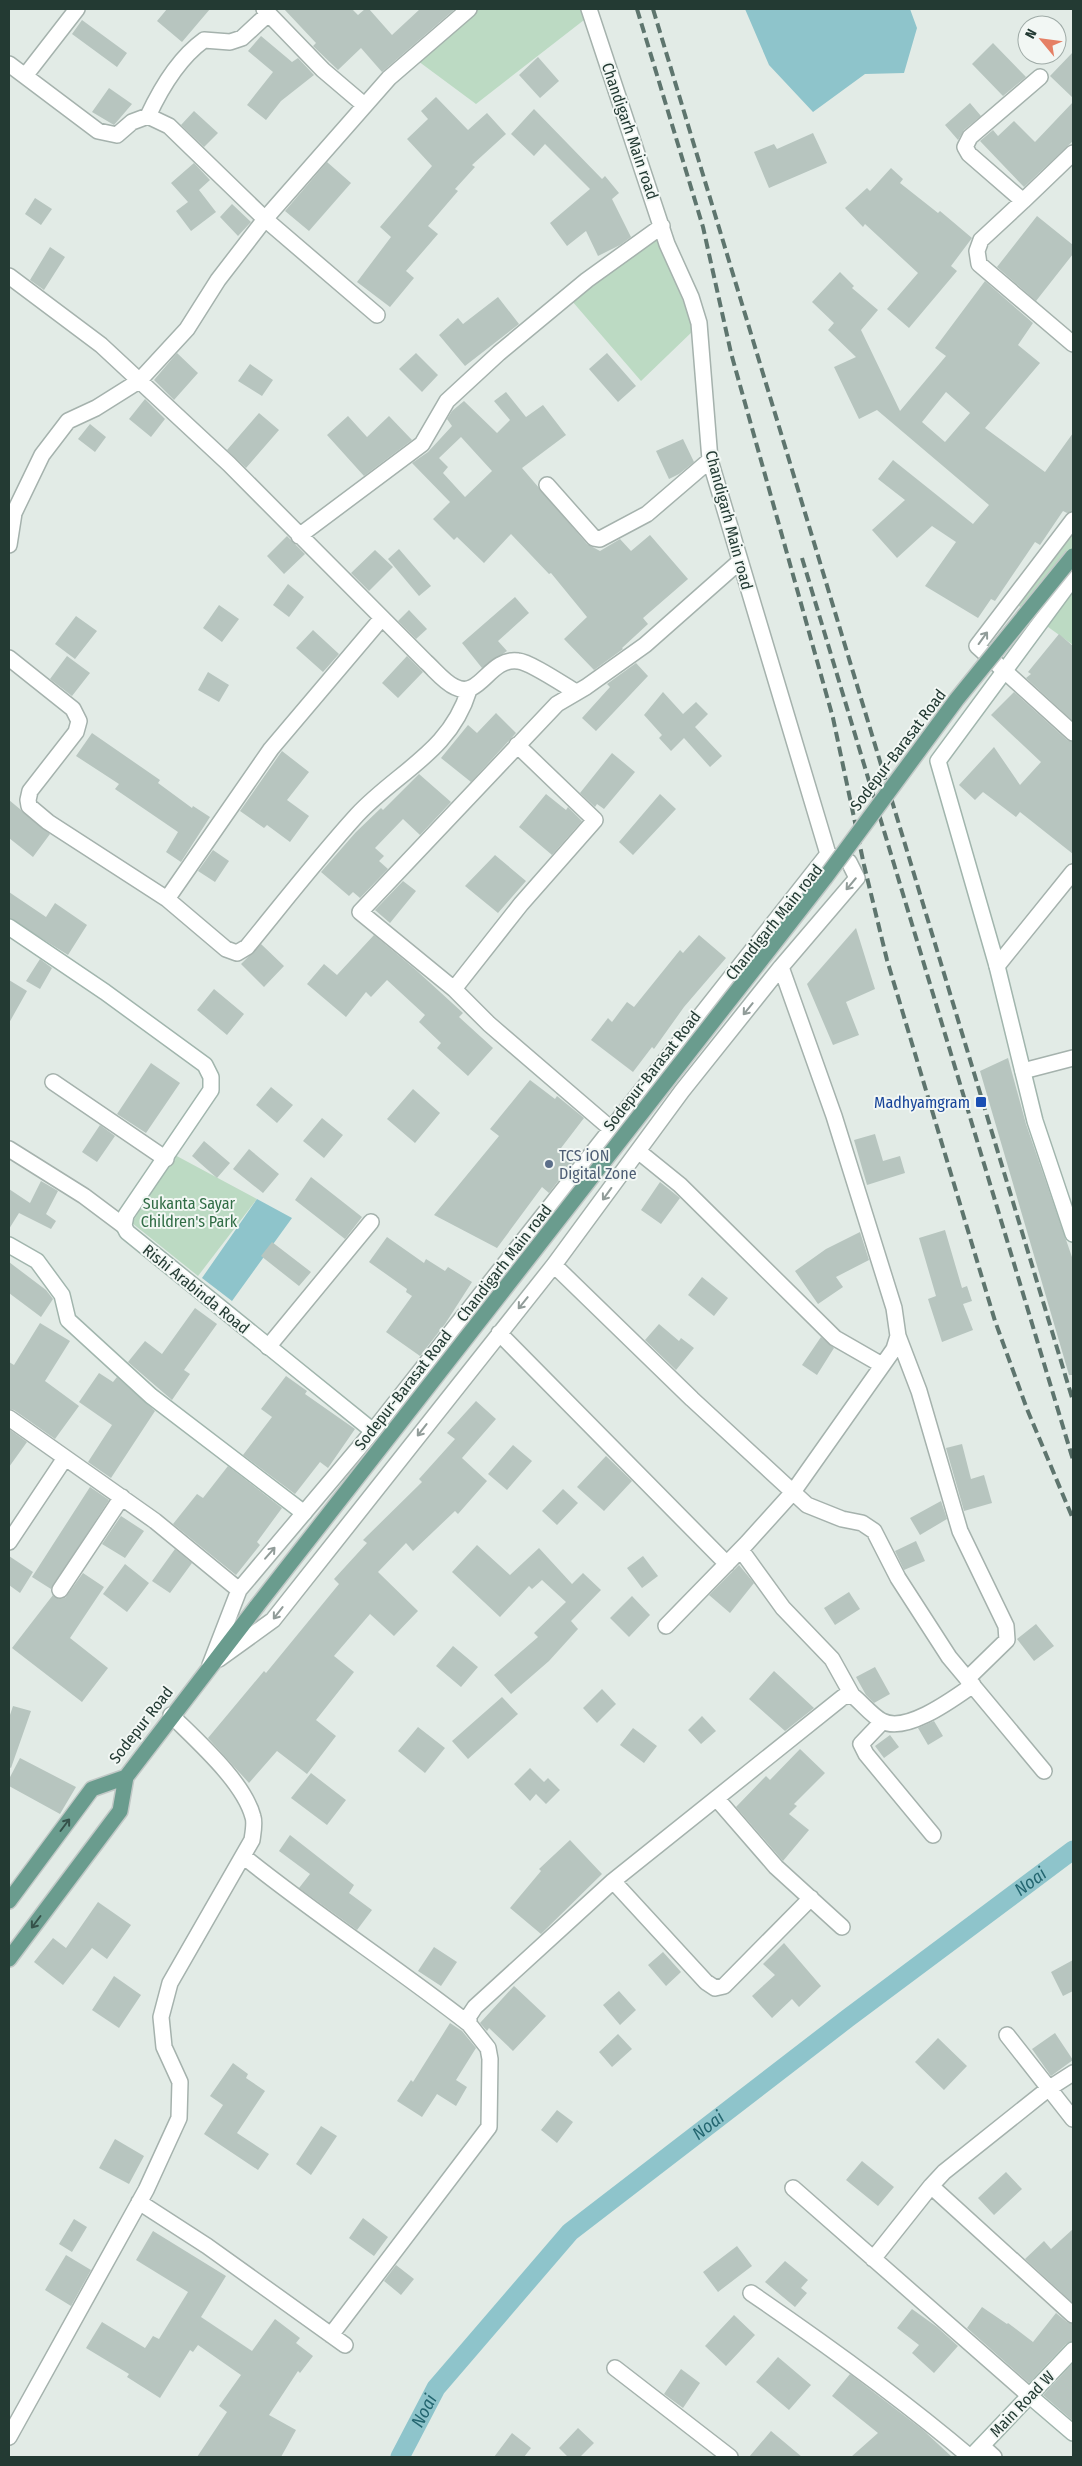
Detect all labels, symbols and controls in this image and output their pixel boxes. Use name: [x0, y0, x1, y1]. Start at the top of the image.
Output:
north arrow: [1017, 15, 1067, 65]
text: N: [1022, 26, 1041, 42]
street label: Chandigarh Main road: [598, 60, 662, 202]
street label: Chandigarh Main road: [701, 448, 757, 592]
one-way arrow: [978, 631, 988, 645]
street label: Sodepur-Barasat Road: [846, 686, 950, 814]
street label: Chandigarh Main road: [721, 860, 827, 984]
one-way arrow: [846, 878, 857, 891]
one-way arrow: [742, 1003, 753, 1016]
street label: Sodepur-Barasat Road: [599, 1007, 705, 1135]
place label: Madhyamgram: [874, 1093, 970, 1112]
marker: Madhyamgram: [974, 1095, 988, 1109]
place label: TCS iON Digital Zone: [559, 1146, 637, 1183]
marker: TCS iON Digital Zone: [543, 1158, 555, 1170]
one-way arrow: [601, 1187, 612, 1200]
park label: Sukanta Sayar Children's Park: [141, 1194, 238, 1231]
street label: Chandigarh Main road: [452, 1201, 556, 1325]
street label: Rishi Arabinda Road: [139, 1240, 253, 1338]
one-way arrow: [518, 1296, 529, 1309]
street label: Sodepur-Barasat Road: [350, 1326, 456, 1454]
one-way arrow: [417, 1423, 428, 1436]
one-way arrow: [265, 1546, 276, 1559]
one-way arrow: [273, 1606, 284, 1619]
street label: Sodepur Road: [105, 1683, 177, 1767]
one-way arrow: [60, 1818, 70, 1832]
water label: Noai: [1010, 1862, 1051, 1901]
one-way arrow: [31, 1915, 42, 1928]
water label: Noai: [688, 2106, 729, 2145]
street label: Main Road W: [986, 2367, 1058, 2441]
water label: Noai: [406, 2390, 442, 2431]

